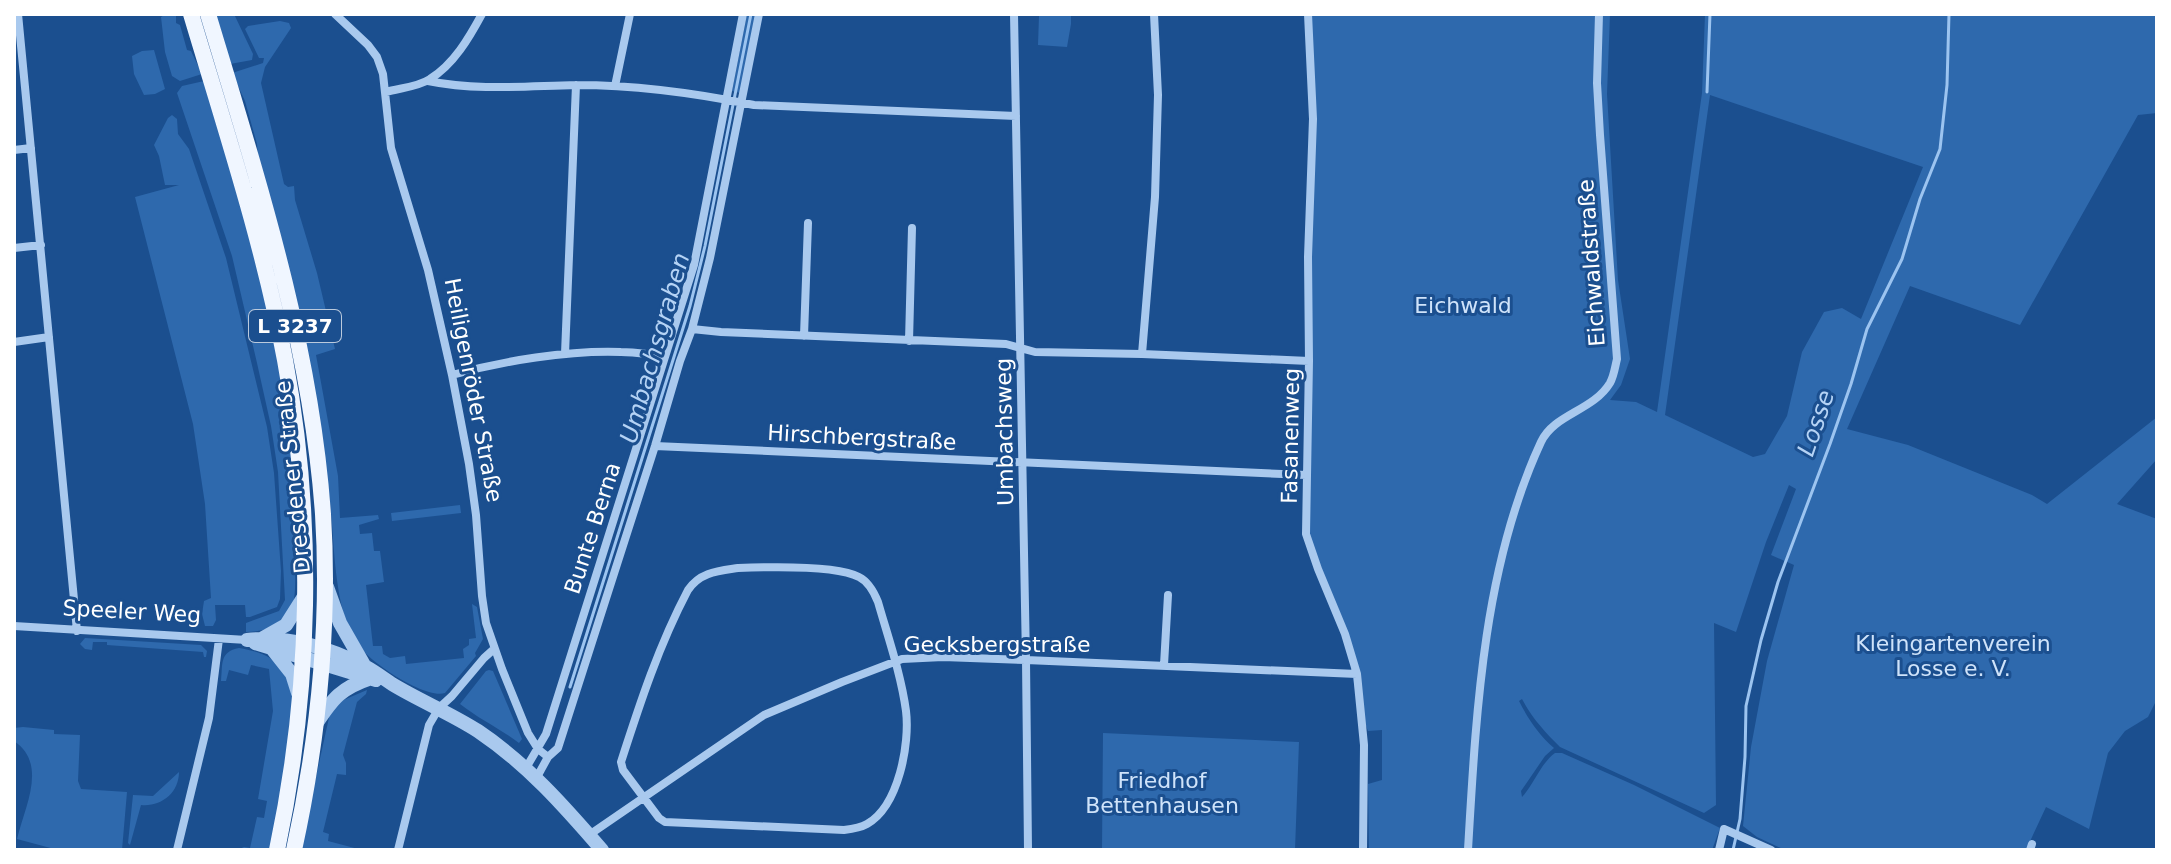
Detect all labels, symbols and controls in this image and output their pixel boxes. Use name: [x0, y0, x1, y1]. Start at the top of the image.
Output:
street label: Eichwaldstraße: [1573, 178, 1610, 347]
water label: Umbachsgraben: [614, 250, 696, 446]
street label: Heiligenröder Straße: [439, 276, 508, 504]
park label: Eichwald: [1414, 293, 1512, 318]
road number: L 3237: [249, 310, 341, 342]
street label: Umbachsweg: [991, 358, 1018, 506]
street label: Fasanenweg: [1277, 368, 1304, 504]
street label: Dresdener Straße: [270, 379, 315, 575]
water label: Losse: [1792, 386, 1840, 460]
street label: Hirschbergstraße: [767, 420, 957, 455]
street label: Bunte Berna: [559, 459, 626, 597]
street label: Speeler Weg: [62, 595, 202, 628]
park label: Kleingartenverein Losse e. V.: [1855, 631, 2051, 681]
street label: Gecksbergstraße: [903, 632, 1091, 657]
park label: Friedhof Bettenhausen: [1085, 768, 1239, 818]

